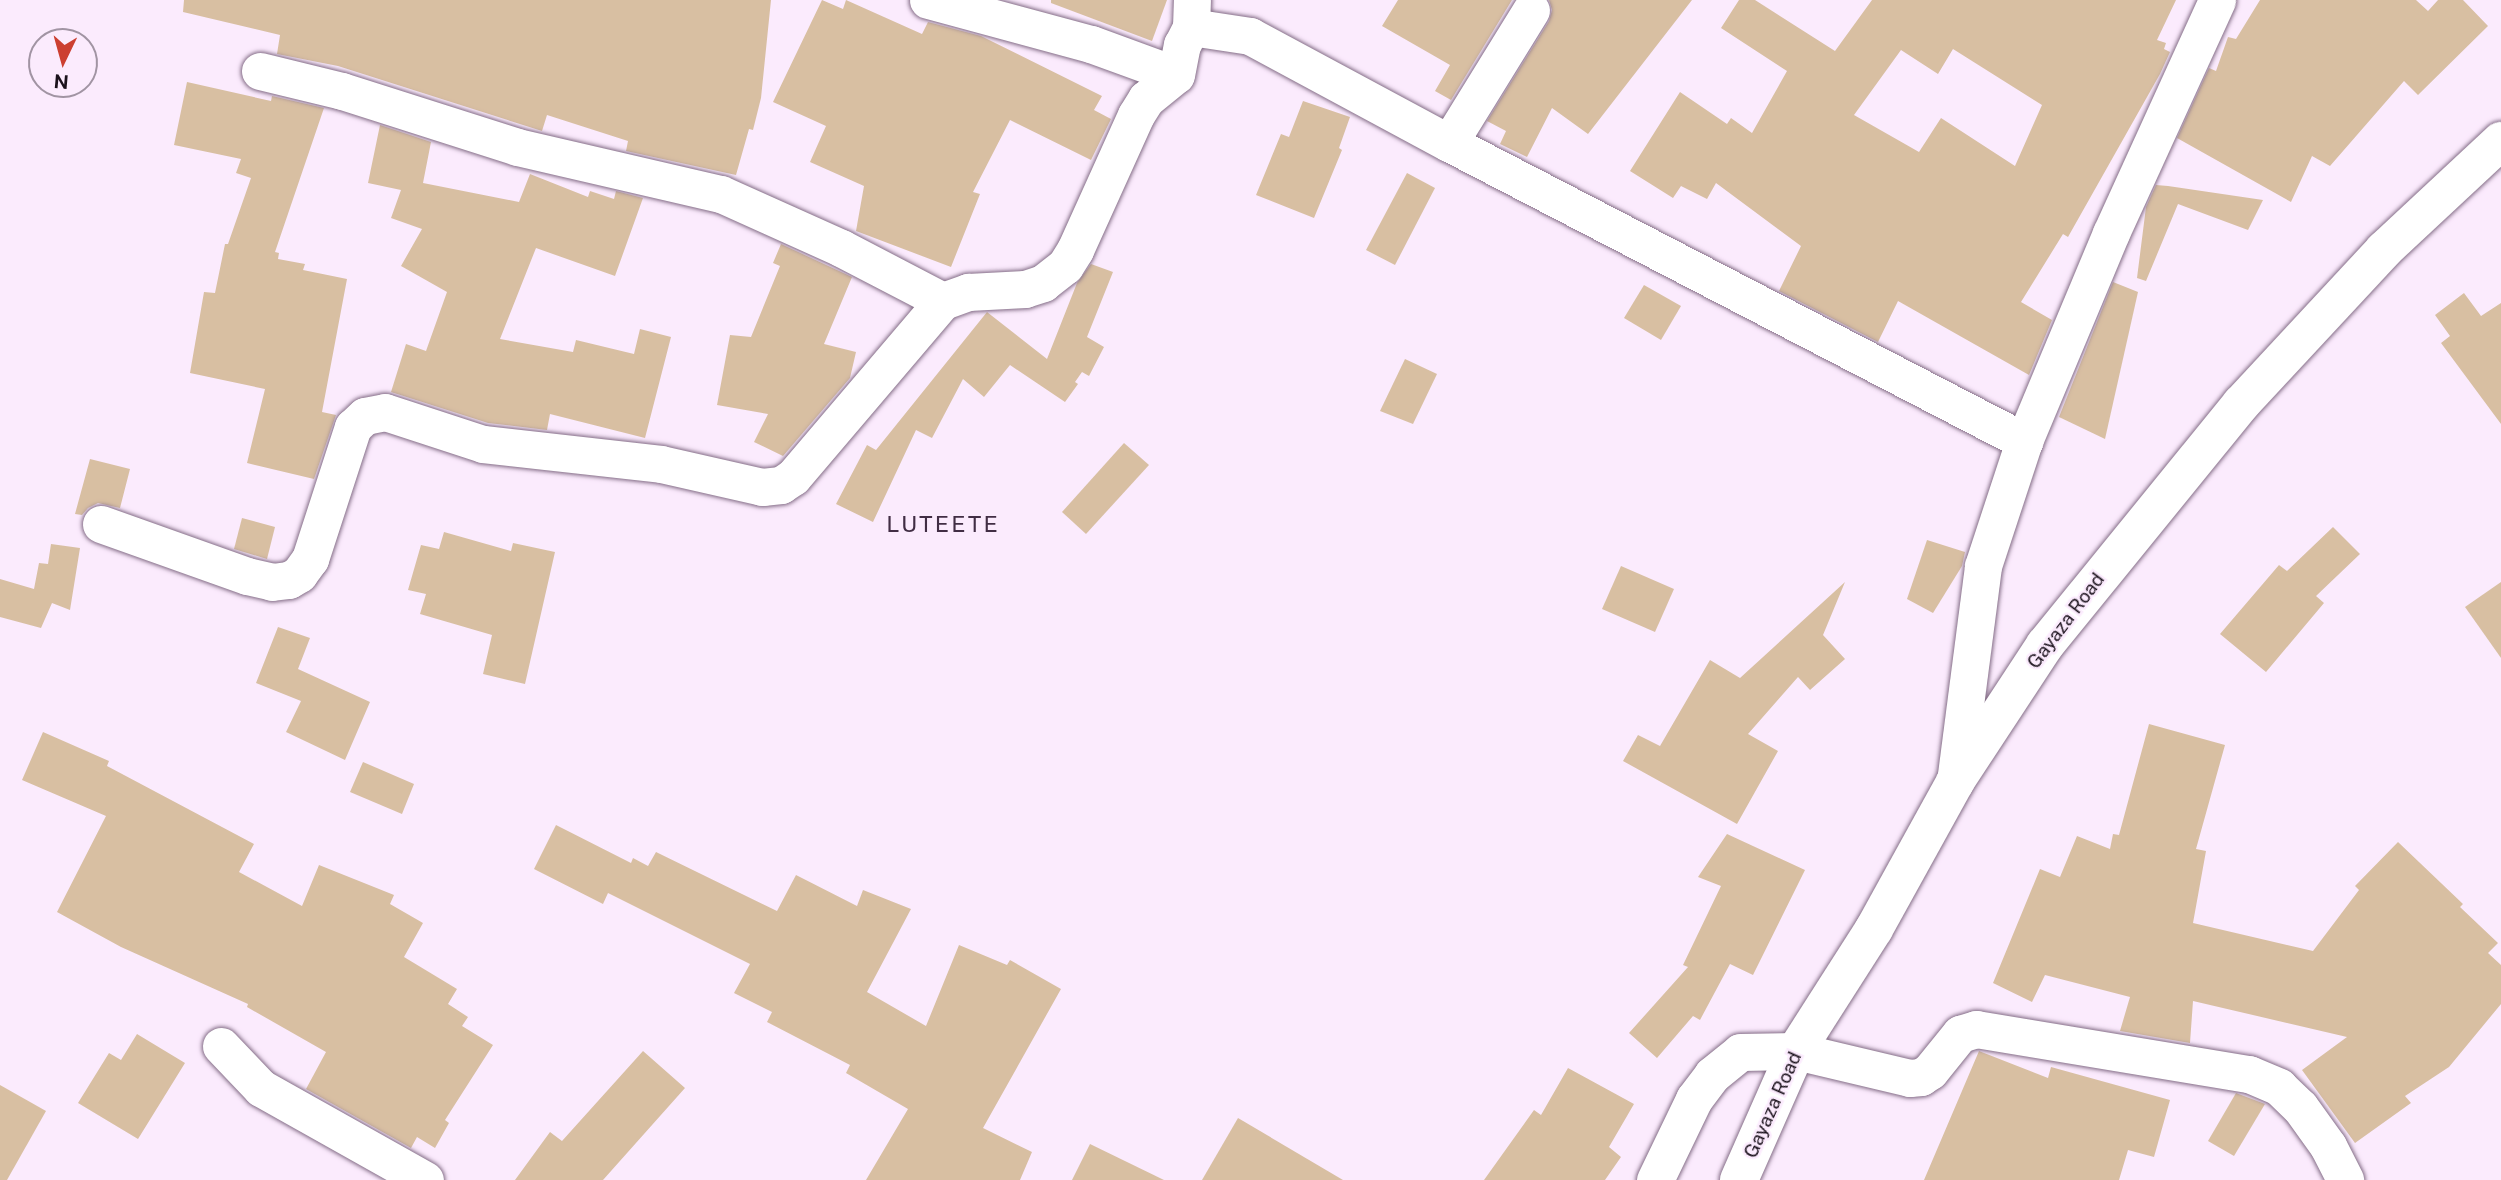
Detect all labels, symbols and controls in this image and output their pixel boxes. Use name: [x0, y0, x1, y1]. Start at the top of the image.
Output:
north arrow: [28, 28, 98, 98]
text: N: [53, 70, 70, 94]
district label: LUTEETE: [887, 510, 999, 538]
street label: Gayaza Road: [2023, 569, 2109, 673]
street label: Gayaza Road: [1739, 1048, 1807, 1162]

